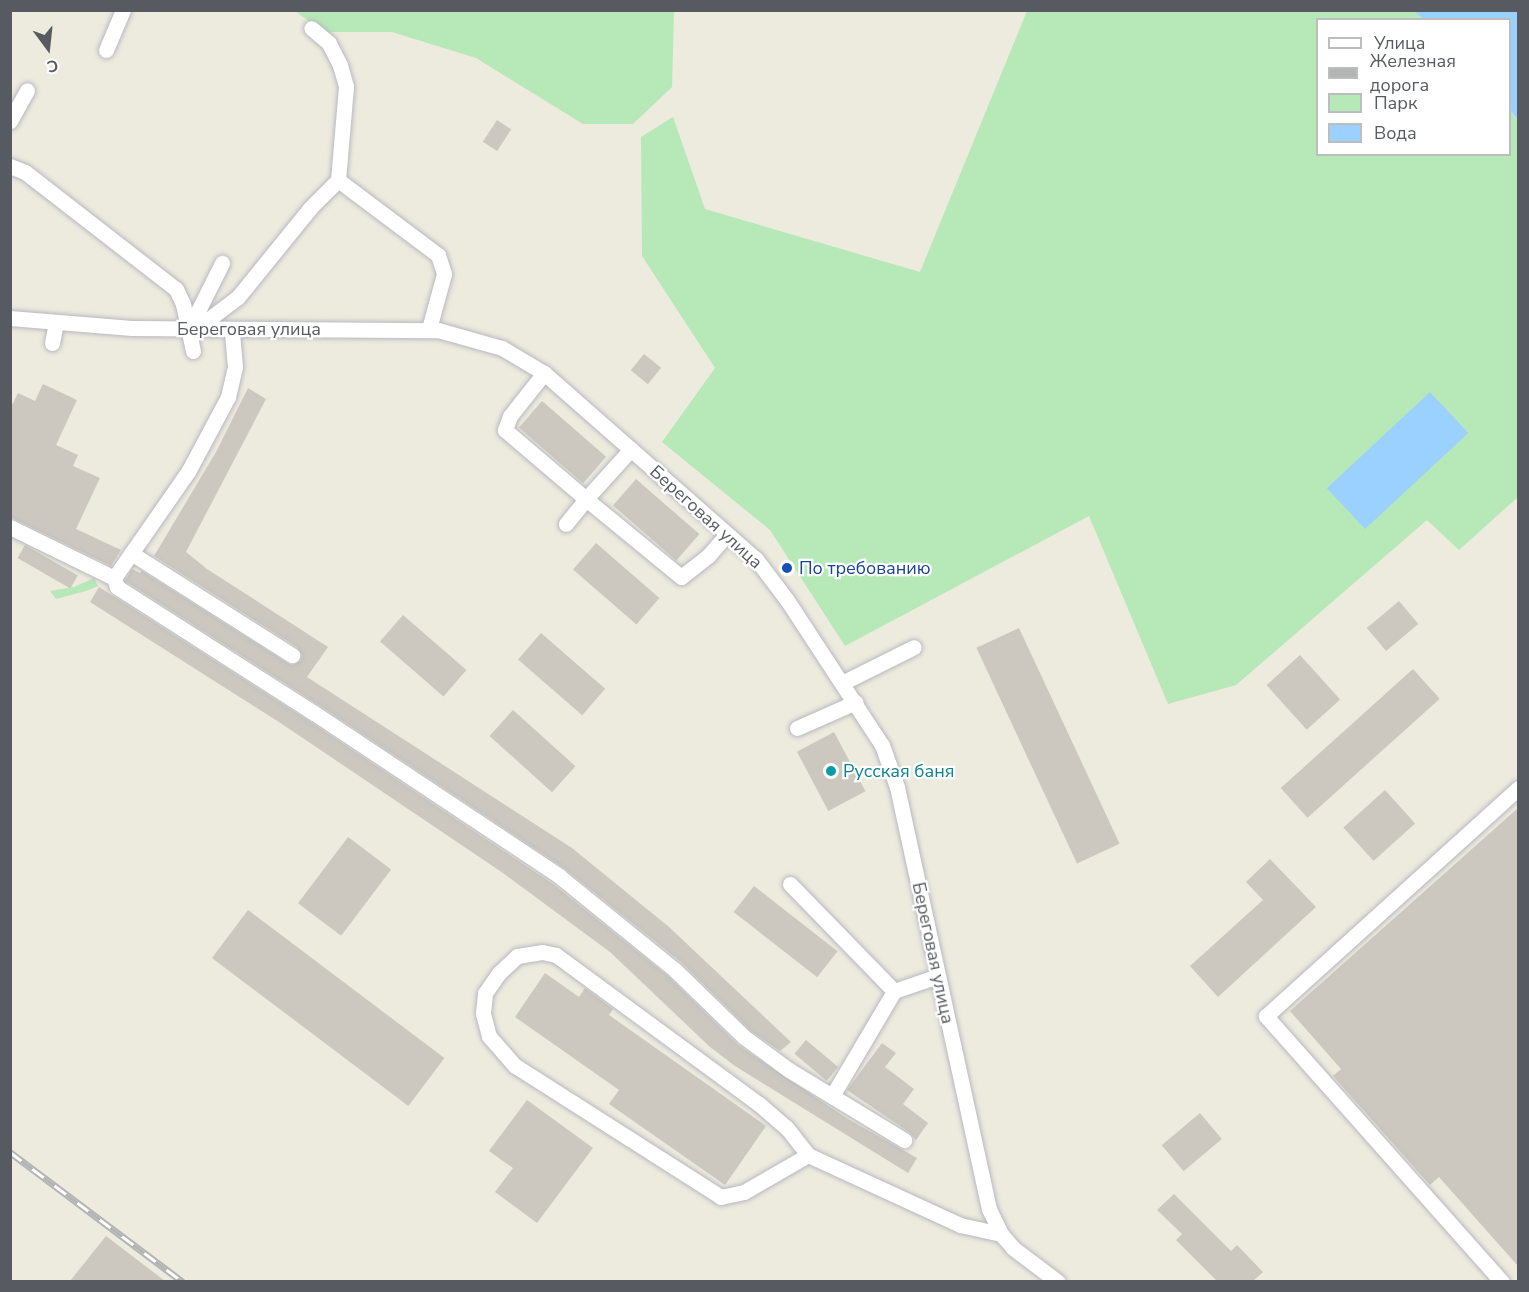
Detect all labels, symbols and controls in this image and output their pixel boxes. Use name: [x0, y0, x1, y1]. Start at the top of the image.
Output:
north arrow: [18, 18, 78, 78]
legend: [1316, 18, 1511, 156]
text: Улица: [1374, 31, 1425, 55]
text: Железная дорога: [1370, 49, 1456, 97]
text: С: [45, 53, 61, 77]
text: Парк: [1374, 91, 1417, 115]
text: Вода: [1374, 121, 1417, 145]
street label: Береговая улица: [177, 318, 321, 340]
street label: Береговая улица: [645, 461, 767, 573]
place label: По требованию: [799, 557, 931, 579]
marker: По требованию: [780, 561, 794, 575]
place label: Русская баня: [843, 760, 954, 782]
marker: Русская баня: [824, 764, 838, 778]
street label: Береговая улица: [907, 880, 959, 1026]

